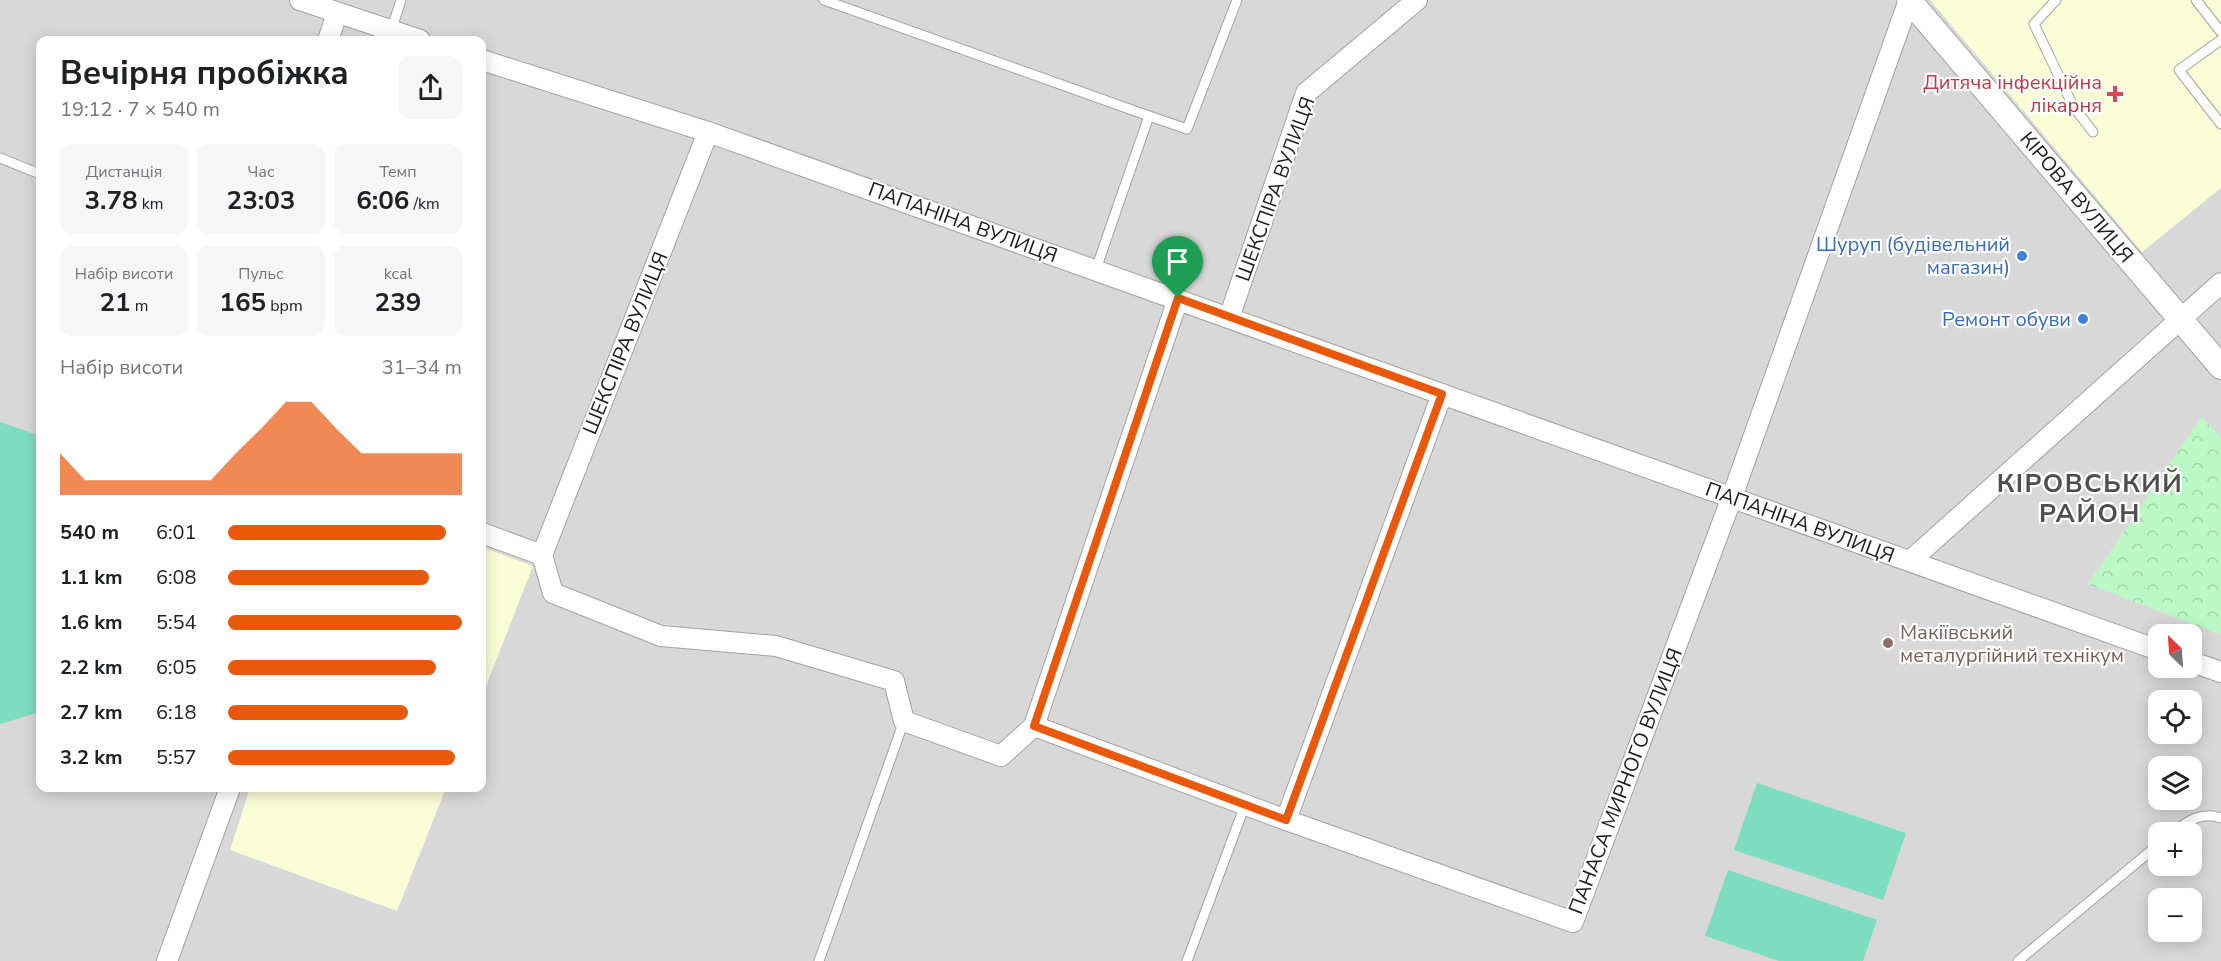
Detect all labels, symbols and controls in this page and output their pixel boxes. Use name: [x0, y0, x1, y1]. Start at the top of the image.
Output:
text: Вечірня пробіжка: [60, 51, 349, 96]
button: share: [399, 56, 462, 119]
place label: Дитяча інфекційна лікарня: [1923, 69, 2102, 119]
marker: Дитяча інфекційна лікарня: [2106, 85, 2124, 103]
street label: ШЕКСПІРА ВУЛИЦЯ: [1230, 93, 1321, 285]
text: 19:12 · 7 × 540 m: [60, 96, 220, 123]
street label: КІРОВА ВУЛИЦЯ: [2014, 126, 2139, 269]
text: Дистанція: [86, 161, 162, 183]
text: Час: [247, 161, 275, 183]
text: Темп: [380, 161, 416, 183]
street label: ПАПАНІНА ВУЛИЦЯ: [865, 176, 1061, 269]
text: 3.78: [84, 183, 138, 218]
text: 23:03: [227, 183, 295, 218]
text: 6:06: [356, 183, 409, 218]
text: km: [138, 193, 164, 215]
text: /km: [409, 193, 440, 215]
place label: Шуруп (будівельний магазин): [1816, 231, 2010, 281]
pin: [1152, 236, 1203, 298]
icon: arrive: [1161, 245, 1194, 278]
street label: ШЕКСПІРА ВУЛИЦЯ: [576, 248, 674, 438]
marker: Шуруп (будівельний магазин): [2015, 249, 2029, 263]
text: Набір висоти: [75, 263, 173, 285]
text: Пульс: [238, 263, 284, 285]
text: kcal: [384, 263, 412, 285]
text: 21: [99, 285, 131, 320]
text: 165: [219, 285, 266, 320]
text: 239: [375, 285, 421, 320]
text: m: [131, 295, 149, 317]
text: bpm: [266, 295, 303, 317]
place label: Ремонт обуви: [1942, 306, 2071, 333]
marker: Ремонт обуви: [2076, 312, 2090, 326]
text: Набір висоти: [60, 354, 183, 381]
text: 31–34 m: [382, 354, 462, 381]
district label: КІРОВСЬКИЙ РАЙОН: [1997, 466, 2183, 531]
street label: ПАПАНІНА ВУЛИЦЯ: [1702, 476, 1898, 569]
text: 540 m: [60, 519, 119, 546]
text: 6:01: [156, 519, 197, 546]
text: 1.1 km: [60, 564, 123, 591]
text: 6:08: [156, 564, 197, 591]
text: 1.6 km: [60, 609, 123, 636]
text: 5:54: [156, 609, 197, 636]
place label: Макіївський металургійний технікум: [1900, 619, 2124, 669]
north arrow: [2148, 624, 2202, 678]
map controls: [2148, 624, 2202, 942]
marker: Макіївський металургійний технікум: [1881, 636, 1895, 650]
street label: ПАНАСА МИРНОГО ВУЛИЦЯ: [1562, 644, 1689, 918]
text: 2.2 km: [60, 654, 123, 681]
text: 6:05: [156, 654, 197, 681]
button: locate: [2148, 690, 2202, 744]
text: 2.7 km: [60, 699, 123, 726]
text: 6:18: [156, 699, 197, 726]
text: 3.2 km: [60, 744, 123, 771]
text: 5:57: [156, 744, 197, 771]
button: layers: [2148, 756, 2202, 810]
button: +: [2148, 822, 2202, 876]
button: −: [2148, 888, 2202, 942]

